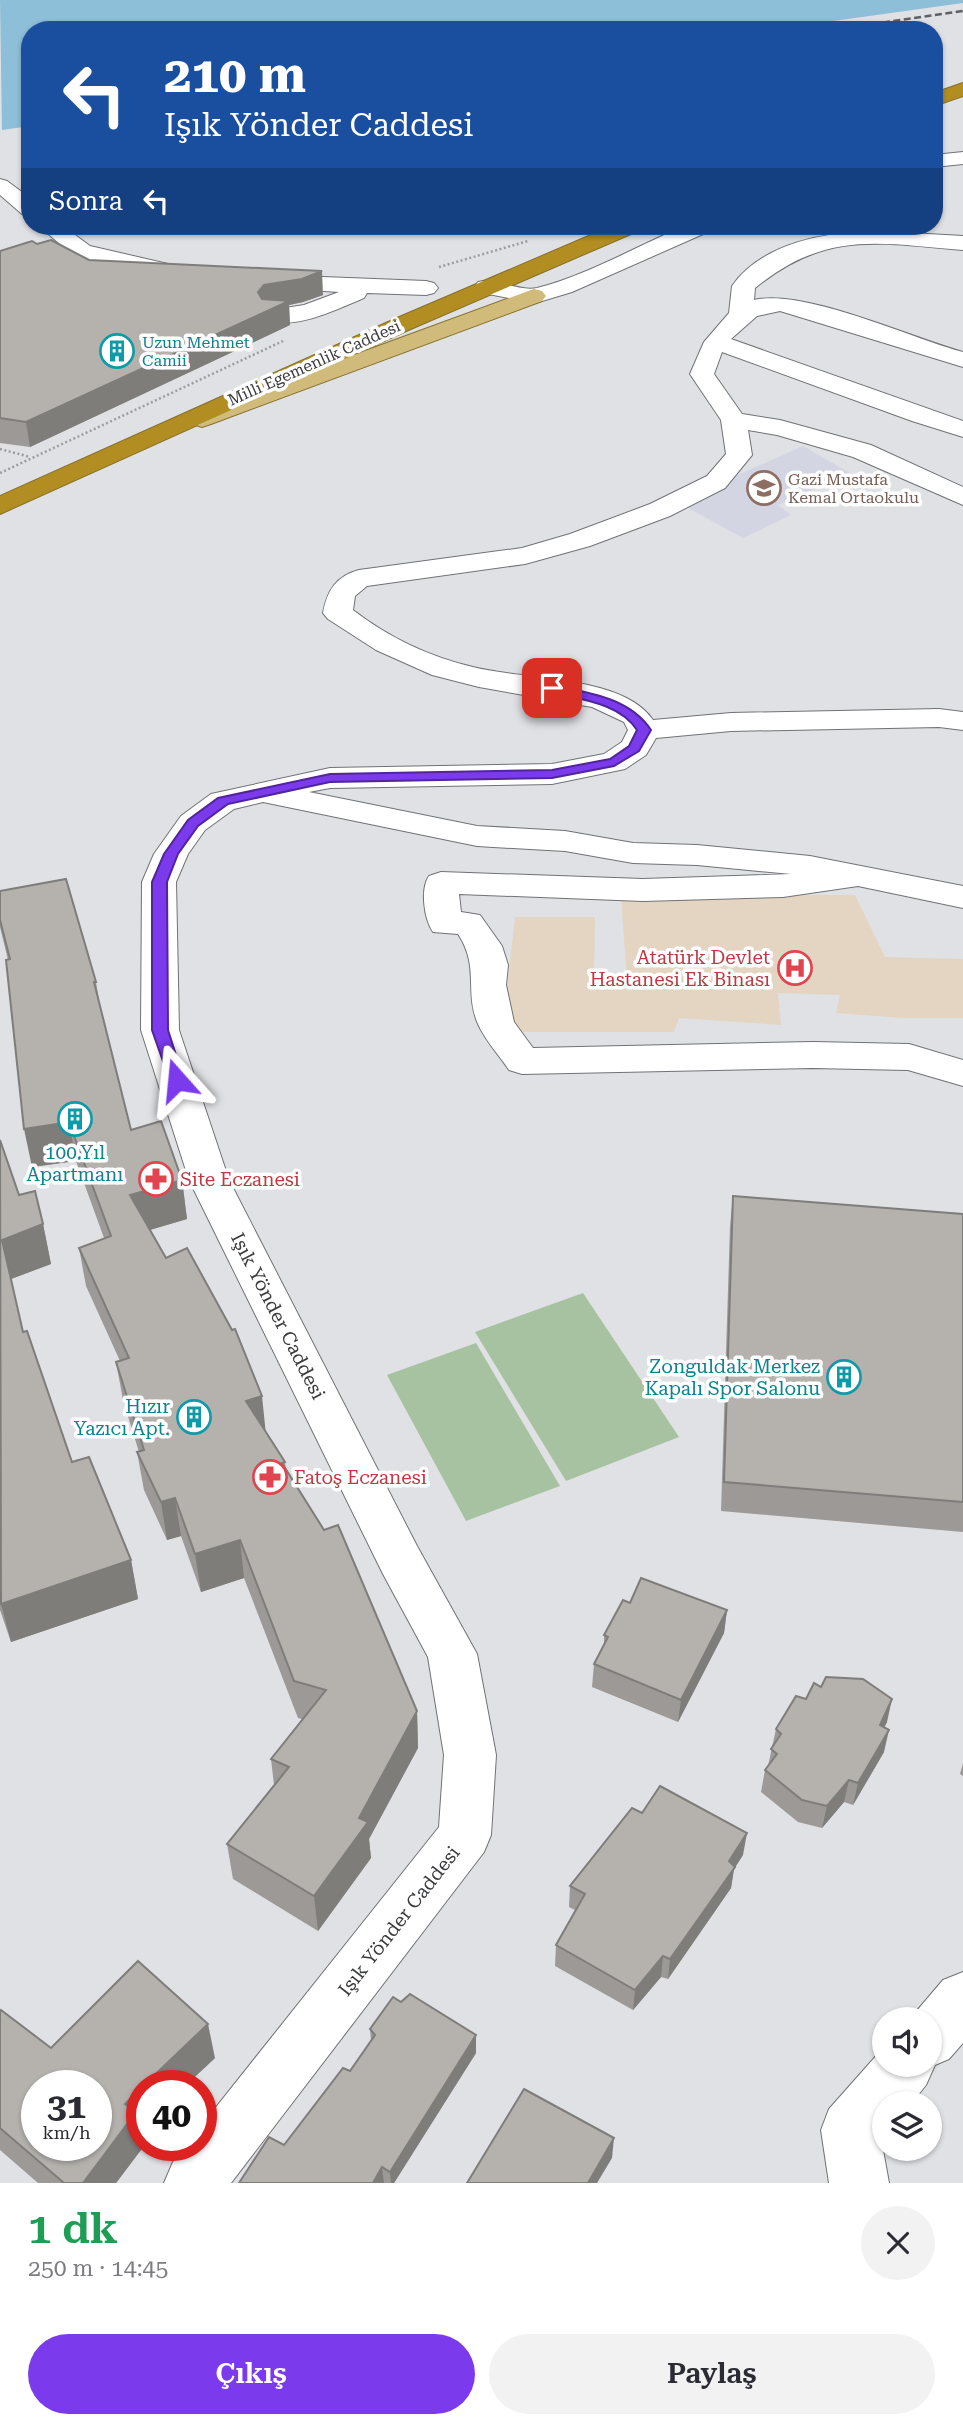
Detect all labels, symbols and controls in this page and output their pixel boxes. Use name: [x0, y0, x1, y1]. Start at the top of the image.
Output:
text: 210 m: [164, 47, 306, 104]
icon: left: [49, 49, 140, 140]
text: Işık Yönder Caddesi: [164, 106, 473, 144]
icon: left: [137, 182, 175, 220]
text: Sonra: [49, 186, 123, 216]
street label: Milli Egemenlik Caddesi: [225, 316, 403, 410]
building icon: Uzun Mehmet Camii: [98, 332, 136, 370]
place label: Uzun Mehmet Camii: [142, 333, 250, 370]
school or university icon: Gazi Mustafa Kemal Ortaokulu: [745, 469, 783, 507]
place label: Gazi Mustafa Kemal Ortaokulu: [788, 470, 919, 507]
pin: [522, 658, 582, 718]
icon: arrive: [533, 669, 571, 707]
place label: Atatürk Devlet Hastanesi Ek Binası: [590, 946, 770, 991]
hospital icon: Atatürk Devlet Hastanesi Ek Binası: [776, 949, 814, 987]
position arrow: [140, 1043, 214, 1117]
building icon: 100.Yıl Apartmanı: [56, 1100, 94, 1138]
place label: 100.Yıl Apartmanı: [27, 1141, 123, 1186]
pharmacy icon: Site Eczanesi: [137, 1160, 175, 1198]
place label: Site Eczanesi: [180, 1168, 300, 1191]
street label: Işık Yönder Caddesi: [226, 1229, 330, 1403]
place label: Zonguldak Merkez Kapalı Spor Salonu: [645, 1355, 820, 1400]
building icon: Zonguldak Merkez Kapalı Spor Salonu: [825, 1358, 863, 1396]
place label: Hızır Yazıcı Apt.: [74, 1395, 170, 1440]
building icon: Hızır Yazıcı Apt.: [175, 1398, 213, 1436]
pharmacy icon: Fatoş Eczanesi: [251, 1458, 289, 1496]
place label: Fatoş Eczanesi: [294, 1466, 427, 1489]
street label: Işık Yönder Caddesi: [333, 1842, 465, 2000]
map controls: [872, 2007, 942, 2161]
button: sound: [872, 2007, 942, 2077]
speed limit sign: 40: [126, 2070, 217, 2161]
text: 31: [47, 2086, 86, 2127]
button: layers: [872, 2091, 942, 2161]
text: km/h: [42, 2122, 91, 2143]
text: 1 dk: [28, 2204, 118, 2253]
button: close: [861, 2206, 935, 2280]
text: 250 m · 14:45: [28, 2255, 168, 2282]
button: Çıkış: [28, 2334, 475, 2414]
button: Paylaş: [489, 2334, 935, 2414]

